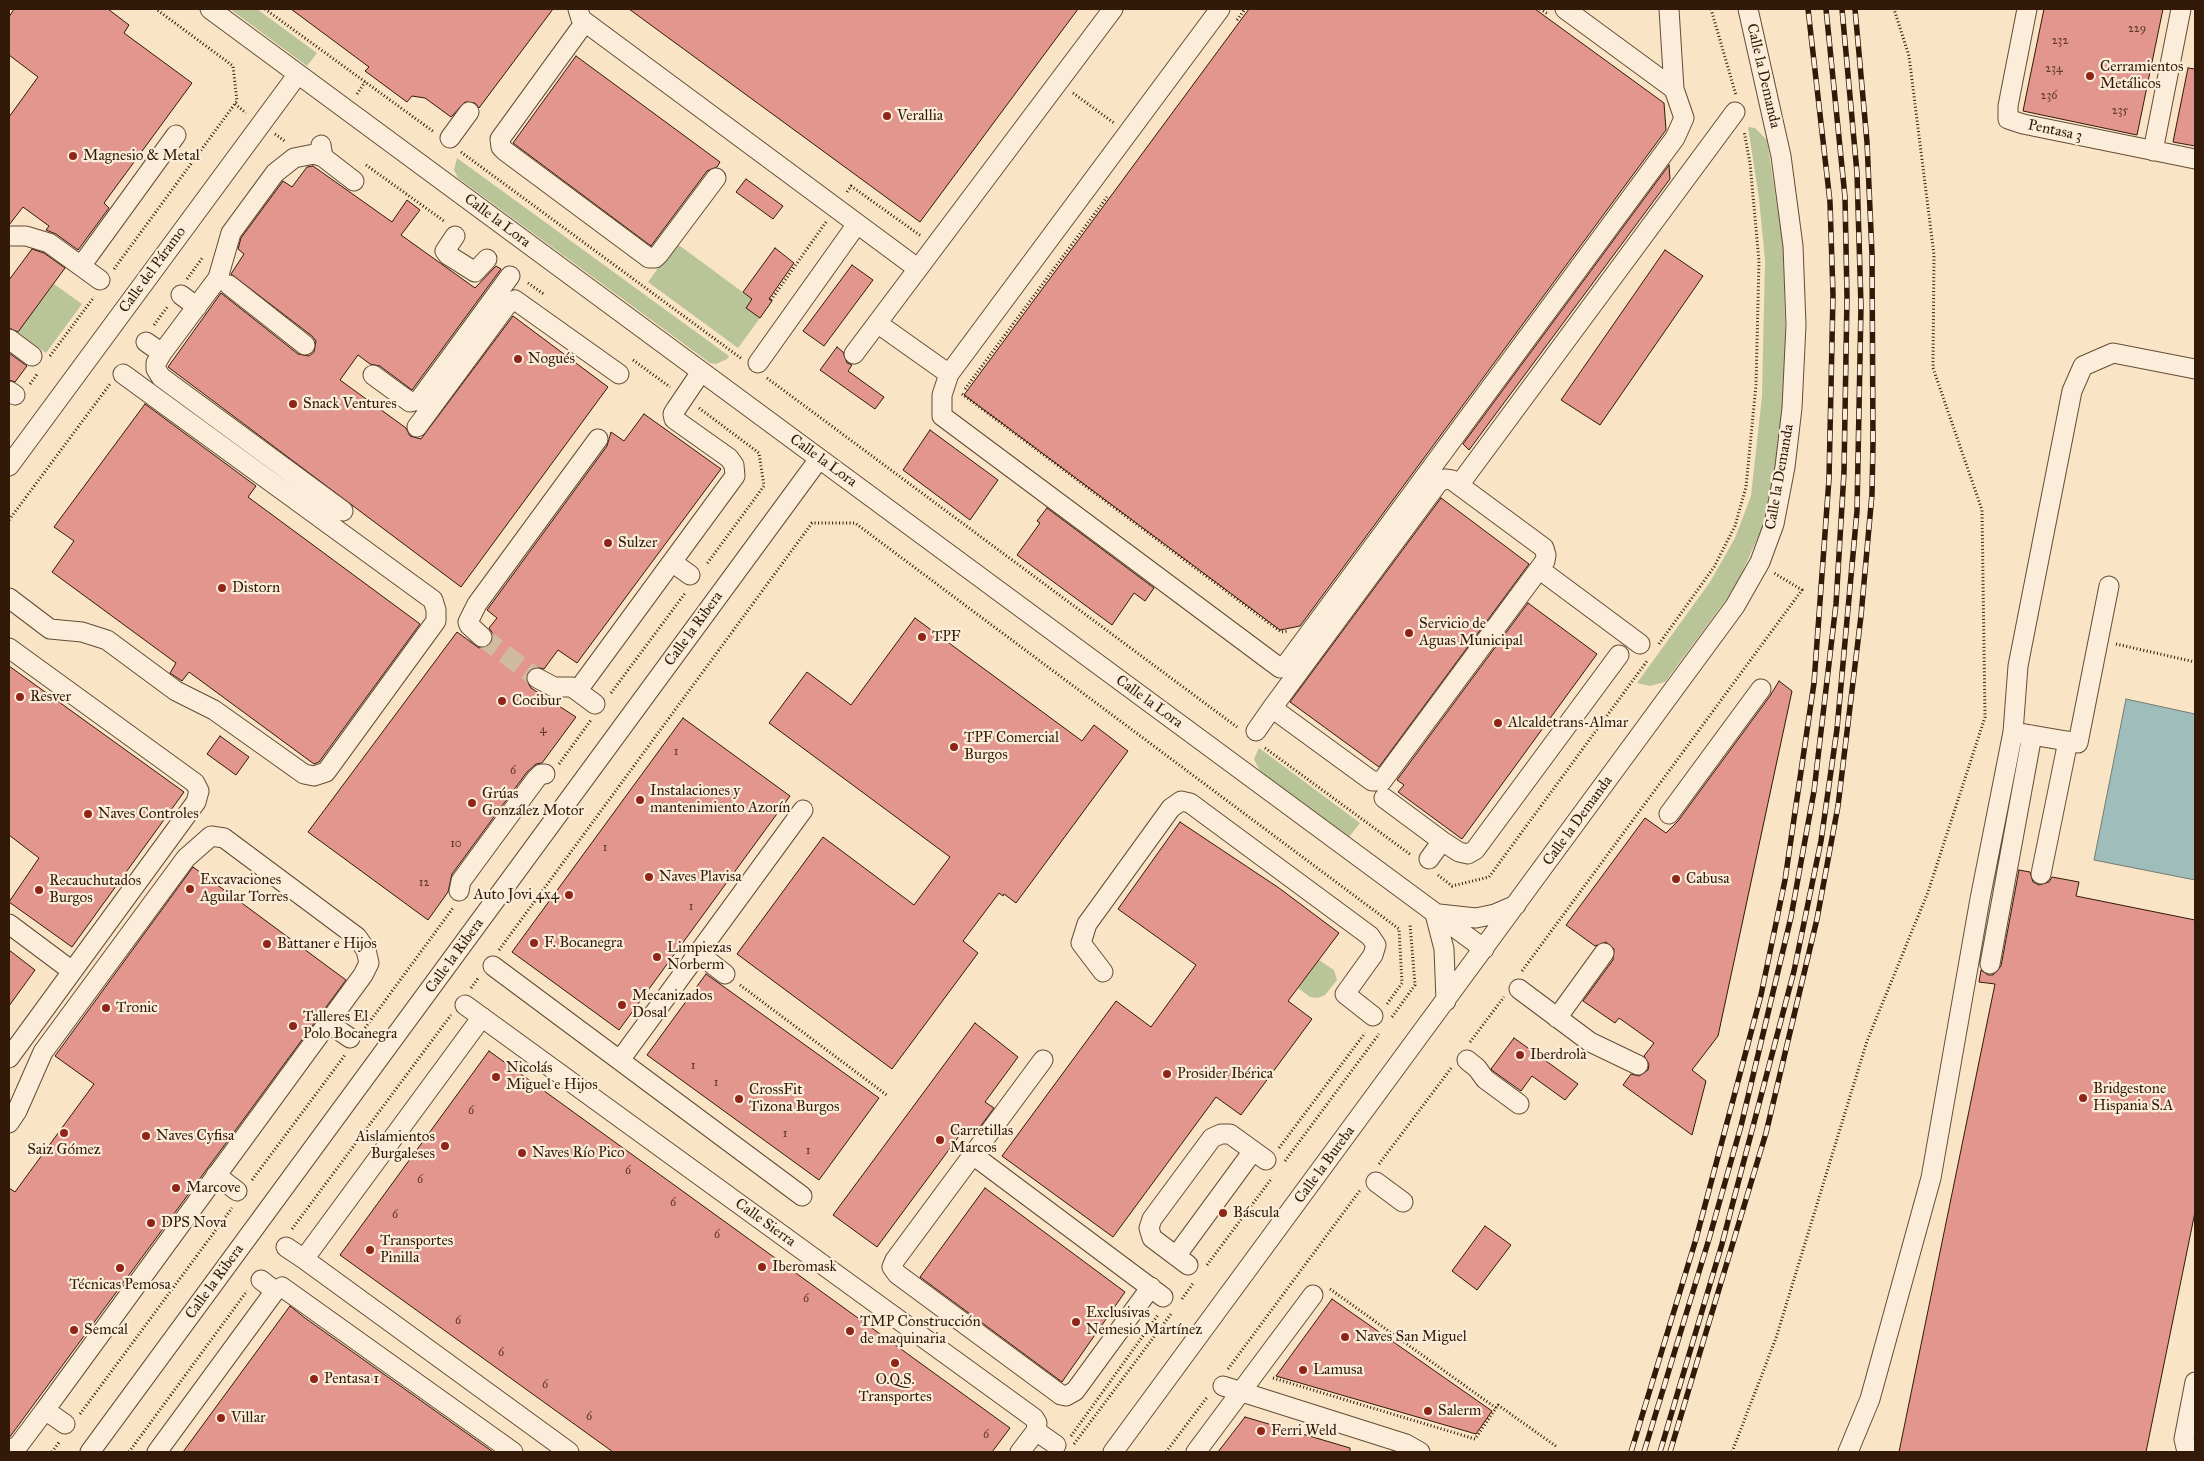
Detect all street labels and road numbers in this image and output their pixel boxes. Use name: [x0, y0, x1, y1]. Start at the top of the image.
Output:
street label: Calle la Demanda: [1742, 22, 1784, 130]
street label: Pentasa 3: [2026, 116, 2084, 146]
street label: Calle la Lora: [460, 190, 534, 252]
street label: Calle del Páramo: [116, 223, 190, 317]
street label: Calle la Demanda: [1762, 423, 1798, 531]
street label: Calle la Lora: [786, 431, 860, 491]
street label: Calle la Ribera: [661, 588, 727, 670]
street label: Calle la Lora: [1112, 672, 1186, 732]
street label: Calle la Demanda: [1539, 773, 1617, 869]
street label: Calle la Ribera: [422, 915, 488, 997]
street label: Calle la Bureba: [1291, 1123, 1359, 1207]
street label: Calle Sierra: [731, 1195, 799, 1251]
street label: Calle la Ribera: [182, 1241, 248, 1323]

